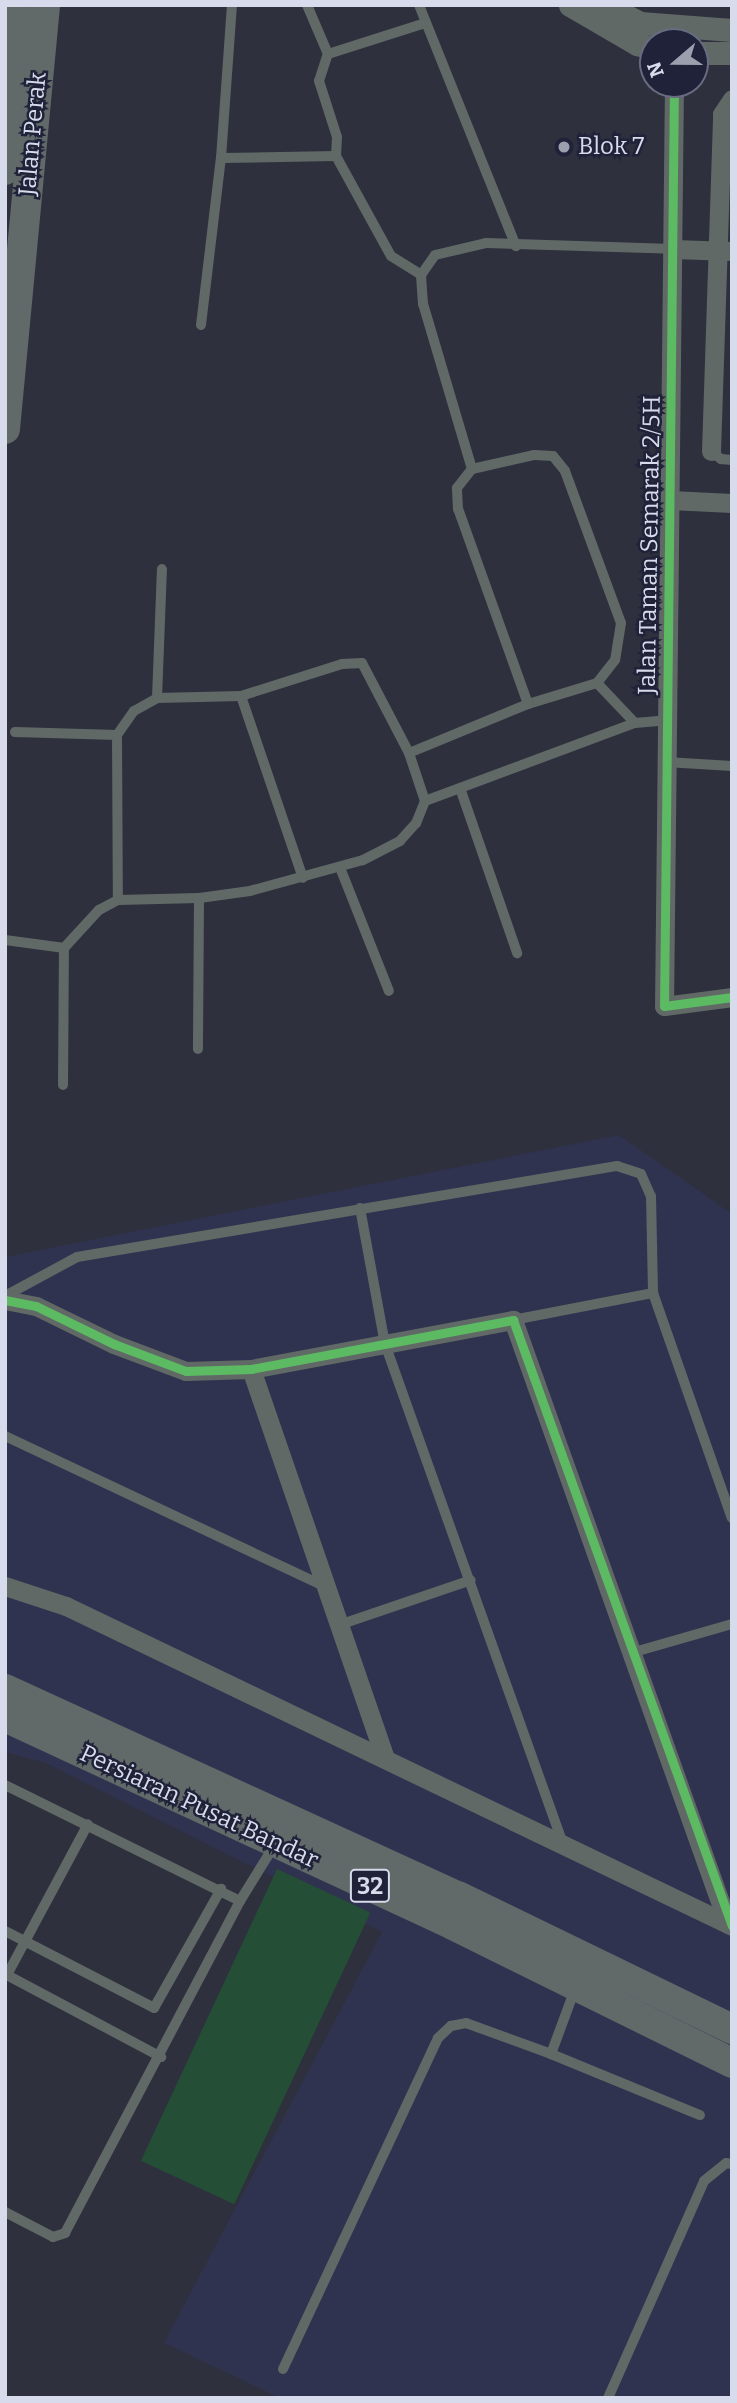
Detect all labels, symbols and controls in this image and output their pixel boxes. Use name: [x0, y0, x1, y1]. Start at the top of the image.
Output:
north arrow: [639, 28, 709, 98]
text: N: [642, 59, 669, 81]
street label: Jalan Perak: [13, 71, 53, 197]
place label: Blok 7: [578, 133, 644, 161]
marker: Blok 7: [556, 139, 572, 155]
street label: Jalan Taman Semarak 2/5H: [633, 395, 667, 695]
street label: Persiaran Pusat Bandar: [75, 1739, 323, 1875]
road number: 32: [349, 1867, 391, 1906]

